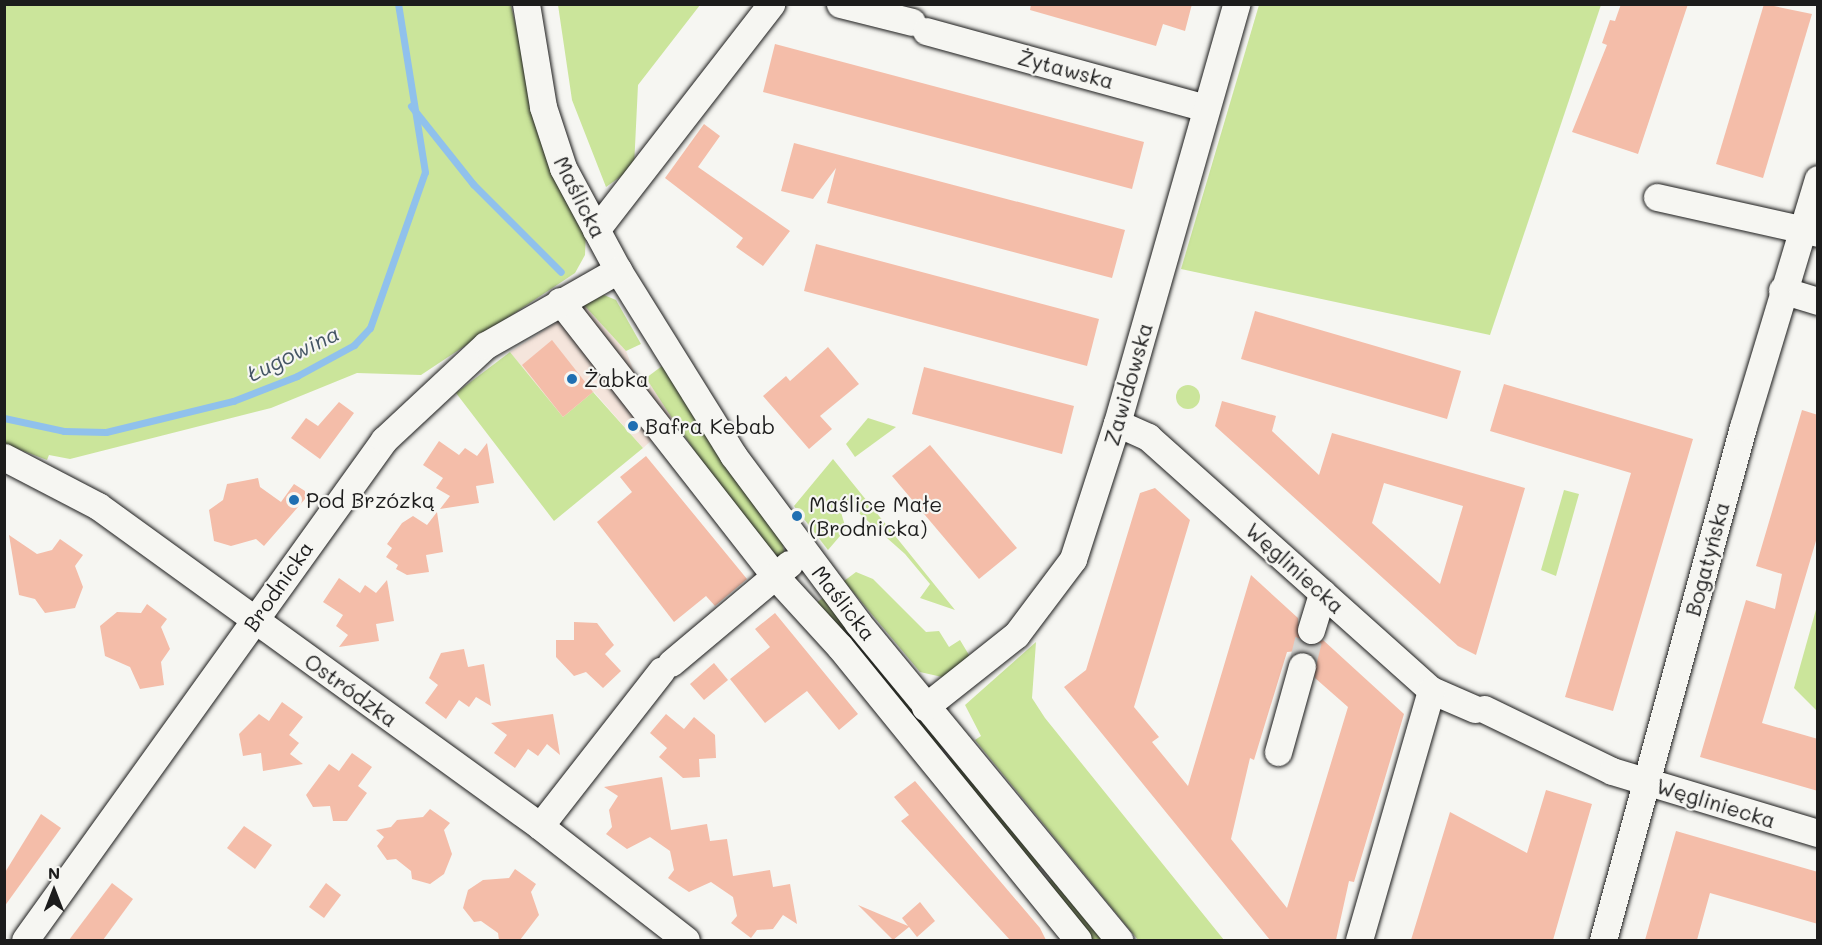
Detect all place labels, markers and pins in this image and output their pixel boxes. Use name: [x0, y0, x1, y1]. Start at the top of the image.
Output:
place label: Żabka: [584, 366, 649, 392]
marker: Żabka: [565, 372, 579, 386]
place label: Bafra Kebab: [645, 413, 775, 439]
marker: Bafra Kebab: [626, 419, 640, 433]
place label: Pod Brzózką: [306, 487, 435, 513]
place label: Maślice Małe (Brodnicka): [809, 491, 942, 541]
marker: Pod Brzózką: [287, 493, 301, 507]
marker: Maślice Małe (Brodnicka): [790, 509, 804, 523]

